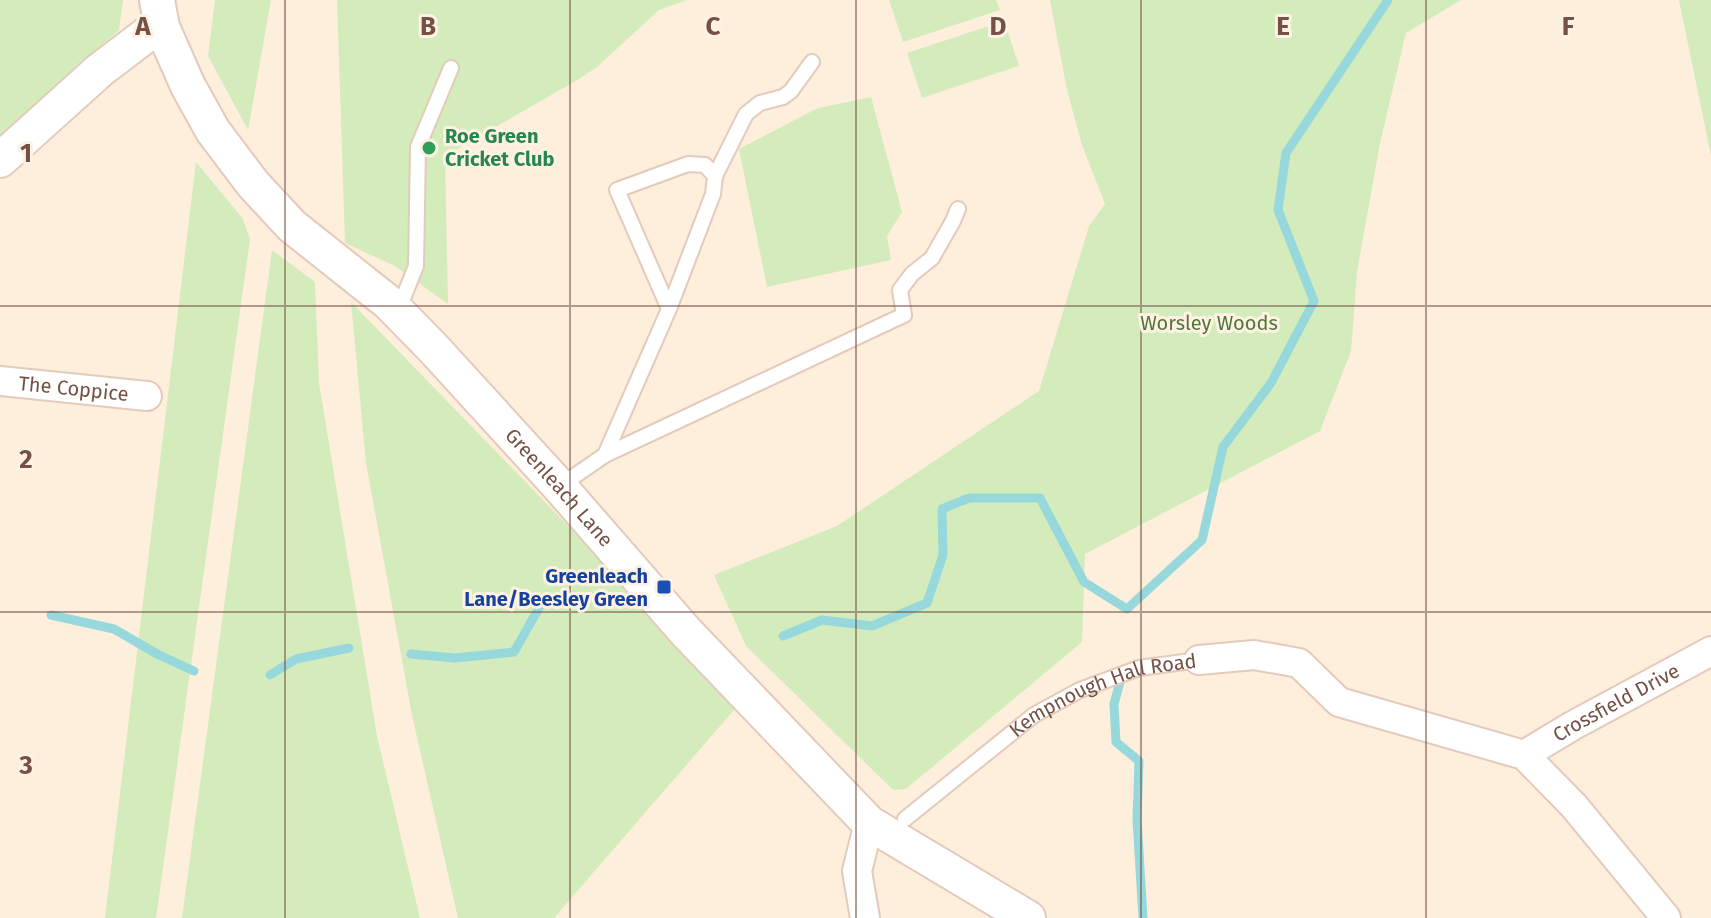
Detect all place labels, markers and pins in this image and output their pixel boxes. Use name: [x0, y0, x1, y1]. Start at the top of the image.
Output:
place label: Roe Green Cricket Club: [445, 124, 554, 171]
marker: Roe Green Cricket Club: [420, 139, 438, 157]
place label: Greenleach Lane/Beesley Green: [464, 564, 648, 611]
marker: Greenleach Lane/Beesley Green: [655, 578, 673, 596]

